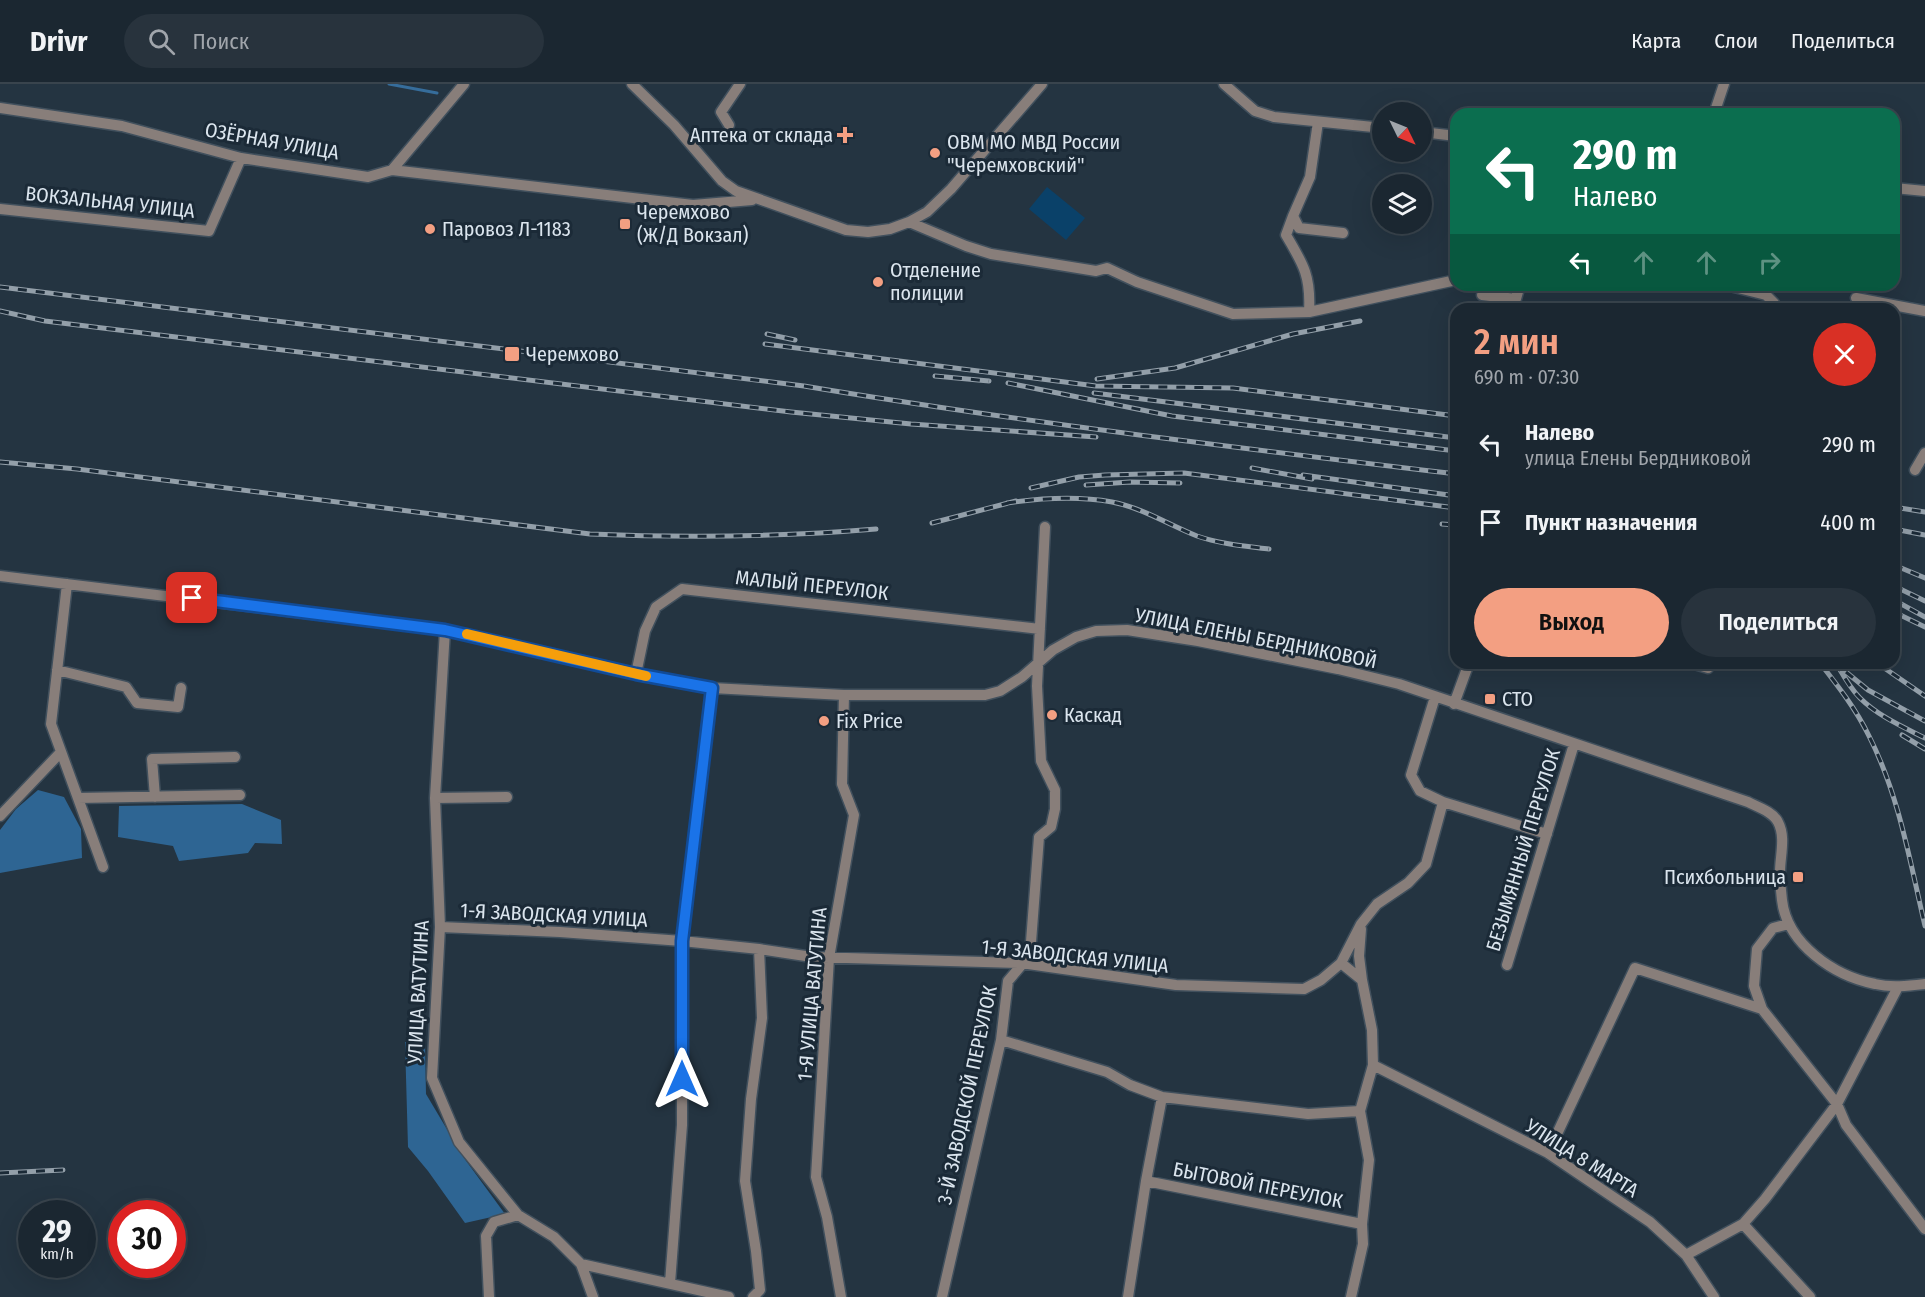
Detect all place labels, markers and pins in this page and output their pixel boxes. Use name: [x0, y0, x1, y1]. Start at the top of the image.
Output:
place label: Аптека от склада: [690, 123, 833, 147]
marker: Аптека от склада: [838, 128, 852, 142]
place label: ОВМ МО МВД России "Черемховский": [947, 130, 1120, 177]
marker: ОВМ МО МВД России "Черемховский": [928, 146, 942, 160]
place label: Черемхово (Ж/Д Вокзал): [637, 200, 749, 247]
place label: Паровоз Л-1183: [442, 217, 571, 241]
marker: Черемхово (Ж/Д Вокзал): [618, 217, 632, 231]
marker: Паровоз Л-1183: [423, 222, 437, 236]
place label: Отделение полиции: [890, 258, 981, 305]
marker: Отделение полиции: [871, 275, 885, 289]
place label: Черемхово: [526, 342, 619, 366]
marker: Черемхово: [503, 345, 521, 363]
pin: [166, 572, 217, 623]
place label: СТО: [1502, 687, 1533, 711]
marker: СТО: [1483, 692, 1497, 706]
place label: Каскад: [1064, 703, 1122, 727]
marker: Каскад: [1045, 708, 1059, 722]
place label: Fix Price: [836, 709, 903, 733]
marker: Fix Price: [817, 714, 831, 728]
place label: Психбольница: [1664, 865, 1786, 889]
marker: Психбольница: [1791, 870, 1805, 884]

